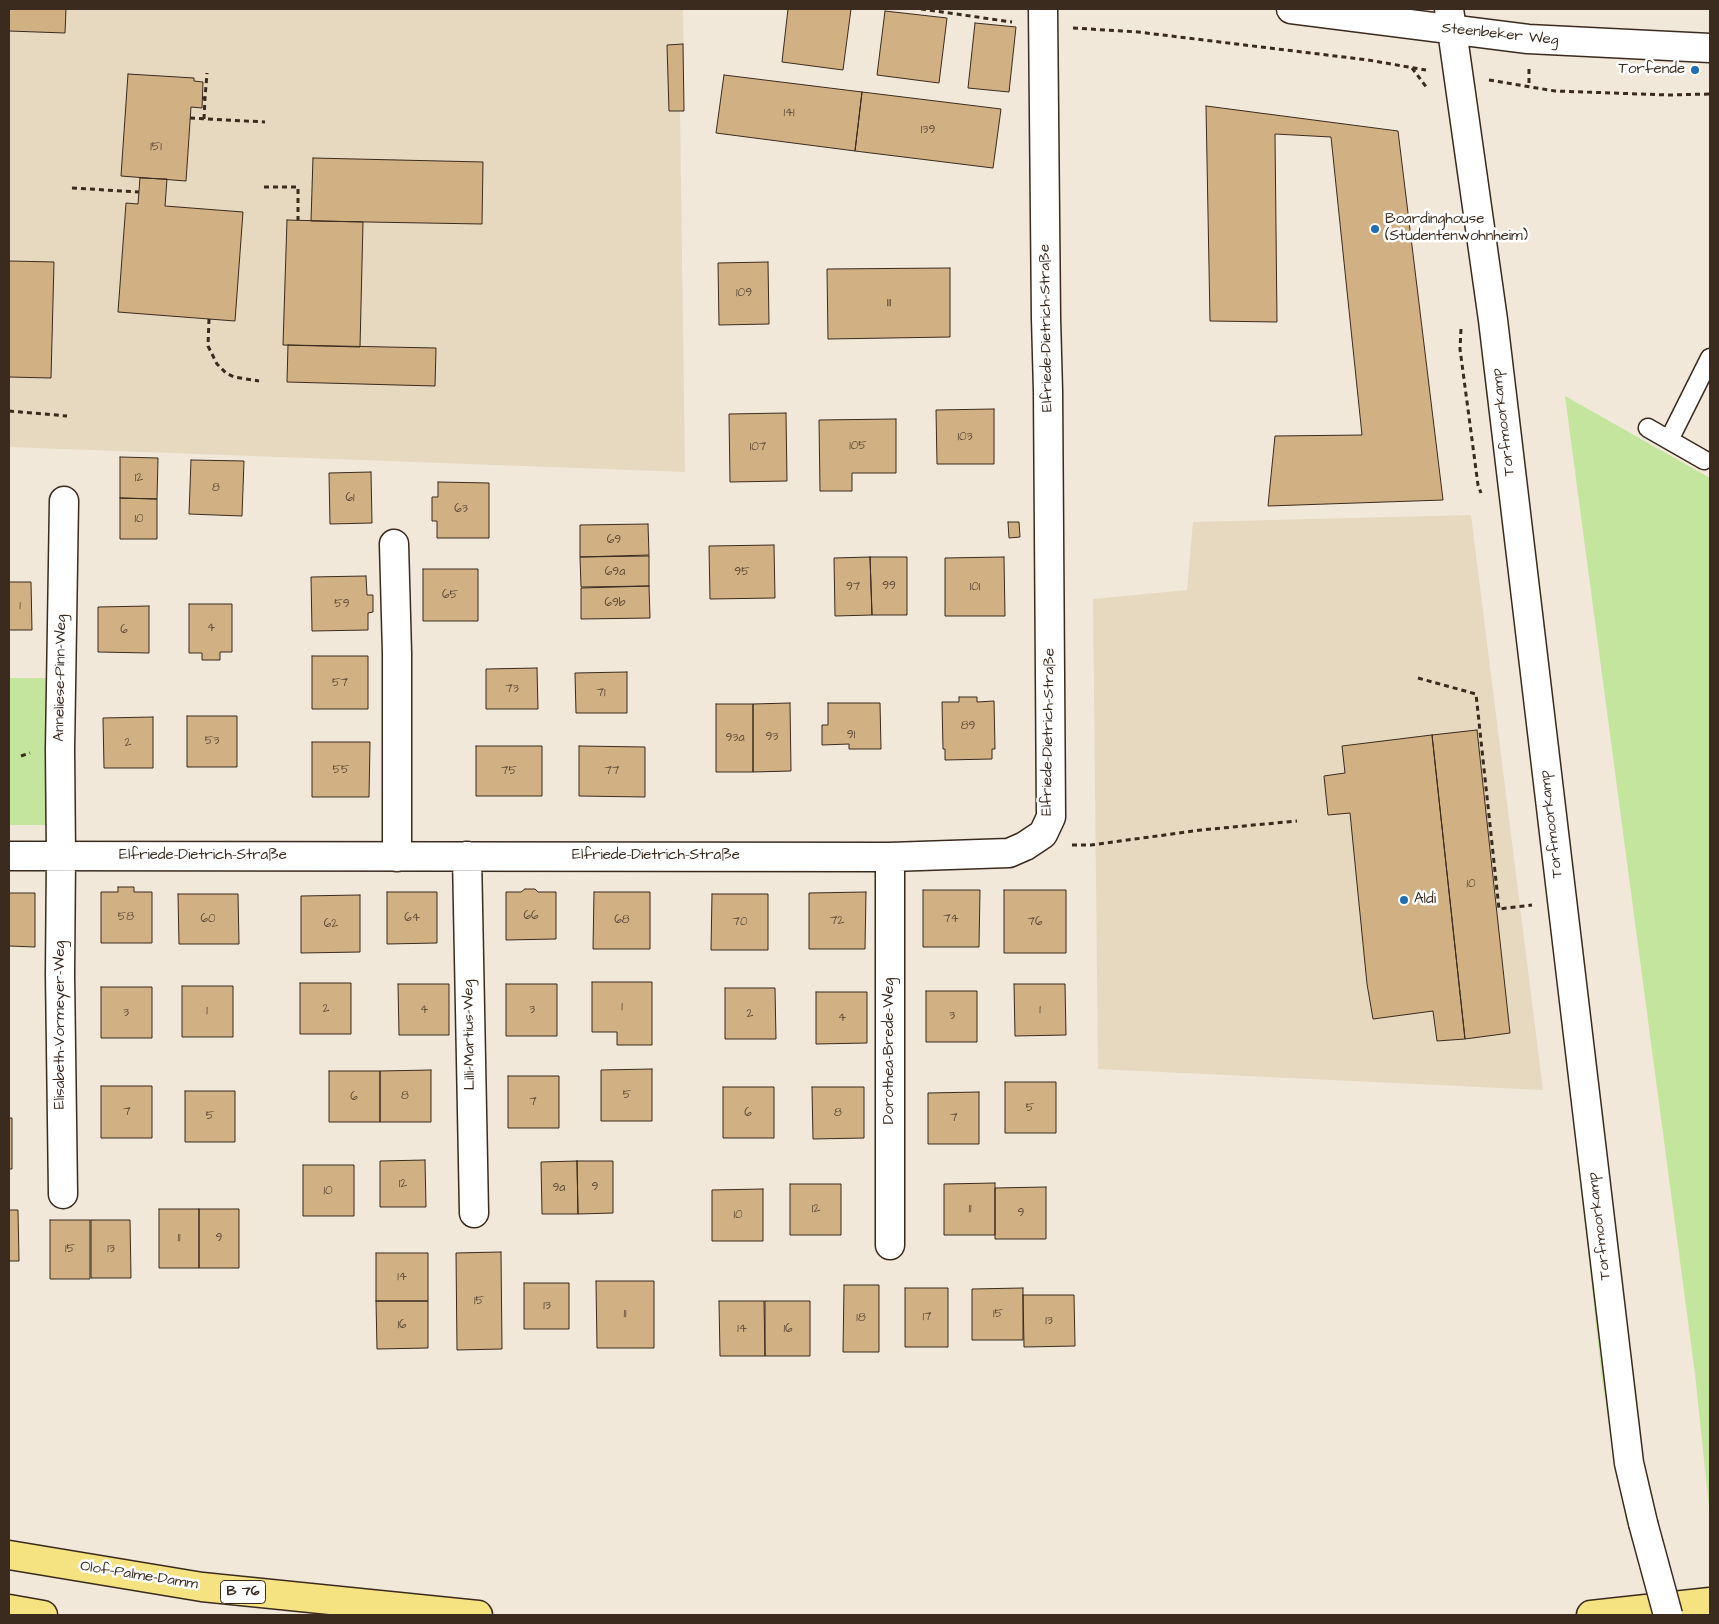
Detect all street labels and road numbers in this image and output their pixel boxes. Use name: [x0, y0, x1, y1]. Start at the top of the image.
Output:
street label: Steenbeker Weg: [1441, 20, 1559, 50]
street label: Elfriede-Dietrich-Straße: [1037, 244, 1057, 412]
street label: Torfmoorkamp: [1488, 367, 1520, 477]
street label: Anneliese-Pinn-Weg: [51, 614, 71, 742]
street label: Elfriede-Dietrich-Straße: [1039, 648, 1059, 816]
street label: Torfmoorkamp: [1536, 769, 1568, 879]
street label: Elfriede-Dietrich-Straße: [119, 847, 287, 865]
street label: Elfriede-Dietrich-Straße: [572, 847, 740, 865]
street label: Elisabeth-Vormeyer-Weg: [52, 941, 70, 1109]
street label: Dorothea-Brede-Weg: [881, 978, 899, 1124]
street label: Lilli-Martius-Weg: [460, 979, 480, 1091]
street label: Torfmoorkamp: [1584, 1171, 1616, 1281]
street label: Olof-Palme-Damm: [79, 1558, 199, 1594]
road number: B 76: [220, 1580, 266, 1604]

